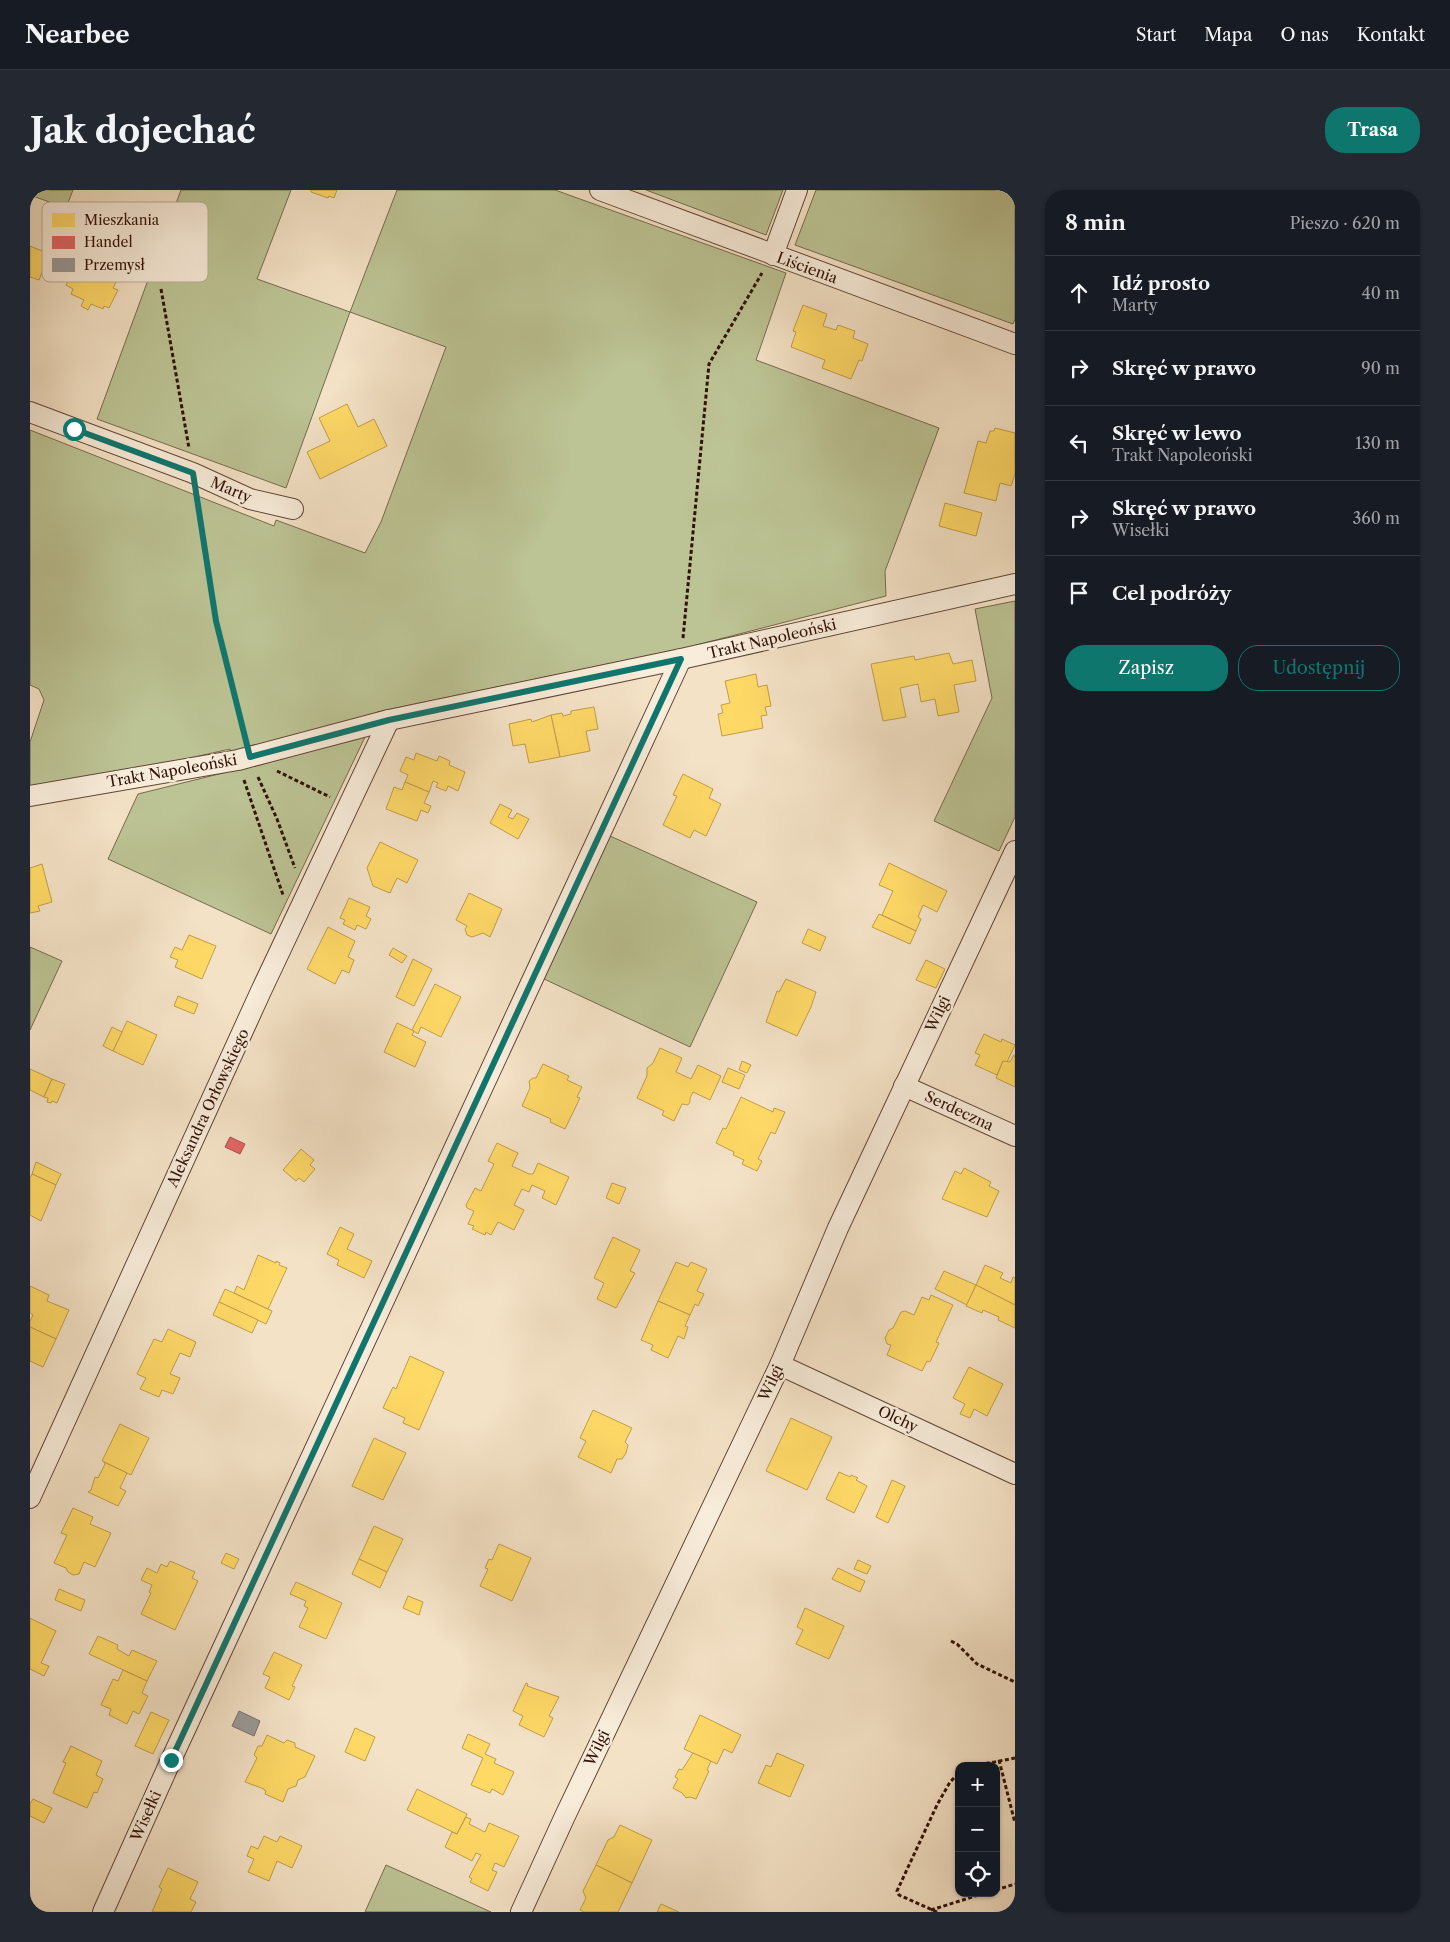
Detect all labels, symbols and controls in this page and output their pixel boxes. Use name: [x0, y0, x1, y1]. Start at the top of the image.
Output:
text: Nearbee: [25, 20, 130, 49]
text: Start: [1136, 24, 1176, 46]
text: Mapa: [1204, 24, 1252, 46]
text: O nas: [1280, 24, 1329, 46]
text: Kontakt: [1357, 24, 1425, 46]
button: Trasa: [1325, 107, 1420, 153]
text: Jak dojechać: [30, 109, 256, 152]
legend: [42, 202, 208, 282]
text: 8 min: [1065, 210, 1126, 235]
text: Mieszkania: [84, 211, 160, 229]
text: Pieszo · 620 m: [1290, 213, 1400, 233]
text: Handel: [84, 233, 133, 251]
street label: Liścienia: [774, 248, 840, 287]
text: Przemysł: [84, 256, 146, 274]
text: Idź prosto: [1112, 272, 1210, 295]
icon: ahead: [1065, 279, 1093, 307]
text: 40 m: [1361, 283, 1400, 303]
text: Marty: [1112, 295, 1158, 315]
icon: right: [1065, 354, 1093, 382]
text: Skręć w prawo: [1112, 357, 1256, 380]
text: 90 m: [1361, 358, 1400, 378]
route start: [63, 418, 86, 441]
text: Skręć w lewo: [1112, 422, 1242, 445]
icon: left: [1065, 429, 1093, 457]
text: 130 m: [1355, 433, 1400, 453]
text: Trakt Napoleoński: [1112, 445, 1253, 465]
street label: Marty: [208, 472, 255, 507]
text: Skręć w prawo: [1112, 497, 1256, 520]
icon: right: [1065, 504, 1093, 532]
text: 360 m: [1353, 508, 1400, 528]
text: Wisełki: [1112, 520, 1169, 540]
icon: arrive: [1065, 579, 1093, 607]
text: Cel podróży: [1112, 582, 1231, 605]
street label: Trakt Napoleoński: [706, 614, 839, 663]
button: Zapisz: [1065, 645, 1228, 691]
button: Udostępnij: [1238, 645, 1400, 691]
street label: Trakt Napoleoński: [105, 750, 239, 791]
street label: Wilgi: [921, 992, 954, 1036]
street label: Aleksandra Orłowskiego: [162, 1025, 253, 1191]
street label: Serdeczna: [922, 1086, 997, 1135]
street label: Wilgi: [754, 1361, 787, 1405]
street label: Olchy: [875, 1401, 922, 1436]
street label: Wilgi: [579, 1726, 614, 1770]
route end: [160, 1749, 183, 1772]
map controls: [955, 1762, 1000, 1897]
button: +: [955, 1762, 1000, 1807]
street label: Wisełki: [126, 1787, 165, 1845]
button: −: [955, 1807, 1000, 1852]
button: locate: [955, 1852, 1000, 1897]

